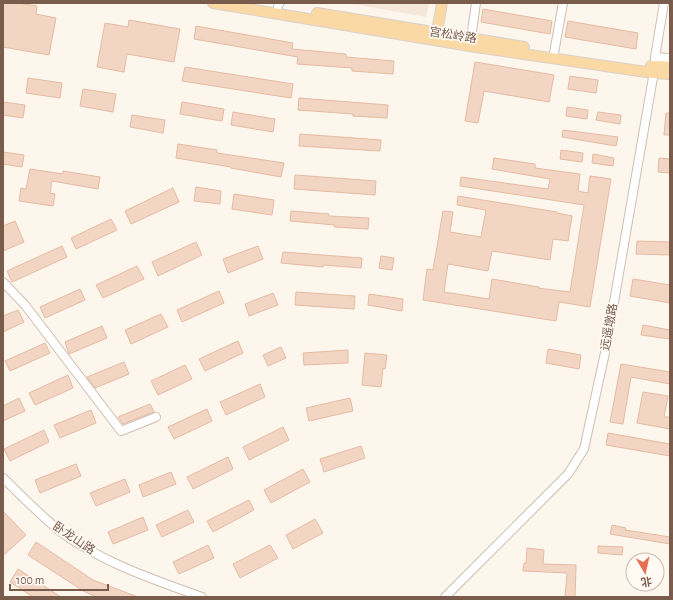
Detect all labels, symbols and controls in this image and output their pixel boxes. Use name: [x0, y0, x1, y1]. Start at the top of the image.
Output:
street label: 宫松岭路: [428, 24, 478, 45]
street label: 远遥墩路: [598, 302, 619, 352]
street label: 卧龙山路: [51, 519, 98, 556]
north arrow: [625, 552, 665, 592]
scale bar: [10, 566, 108, 592]
text: 100 m: [16, 574, 44, 586]
text: 北: [640, 575, 653, 588]

